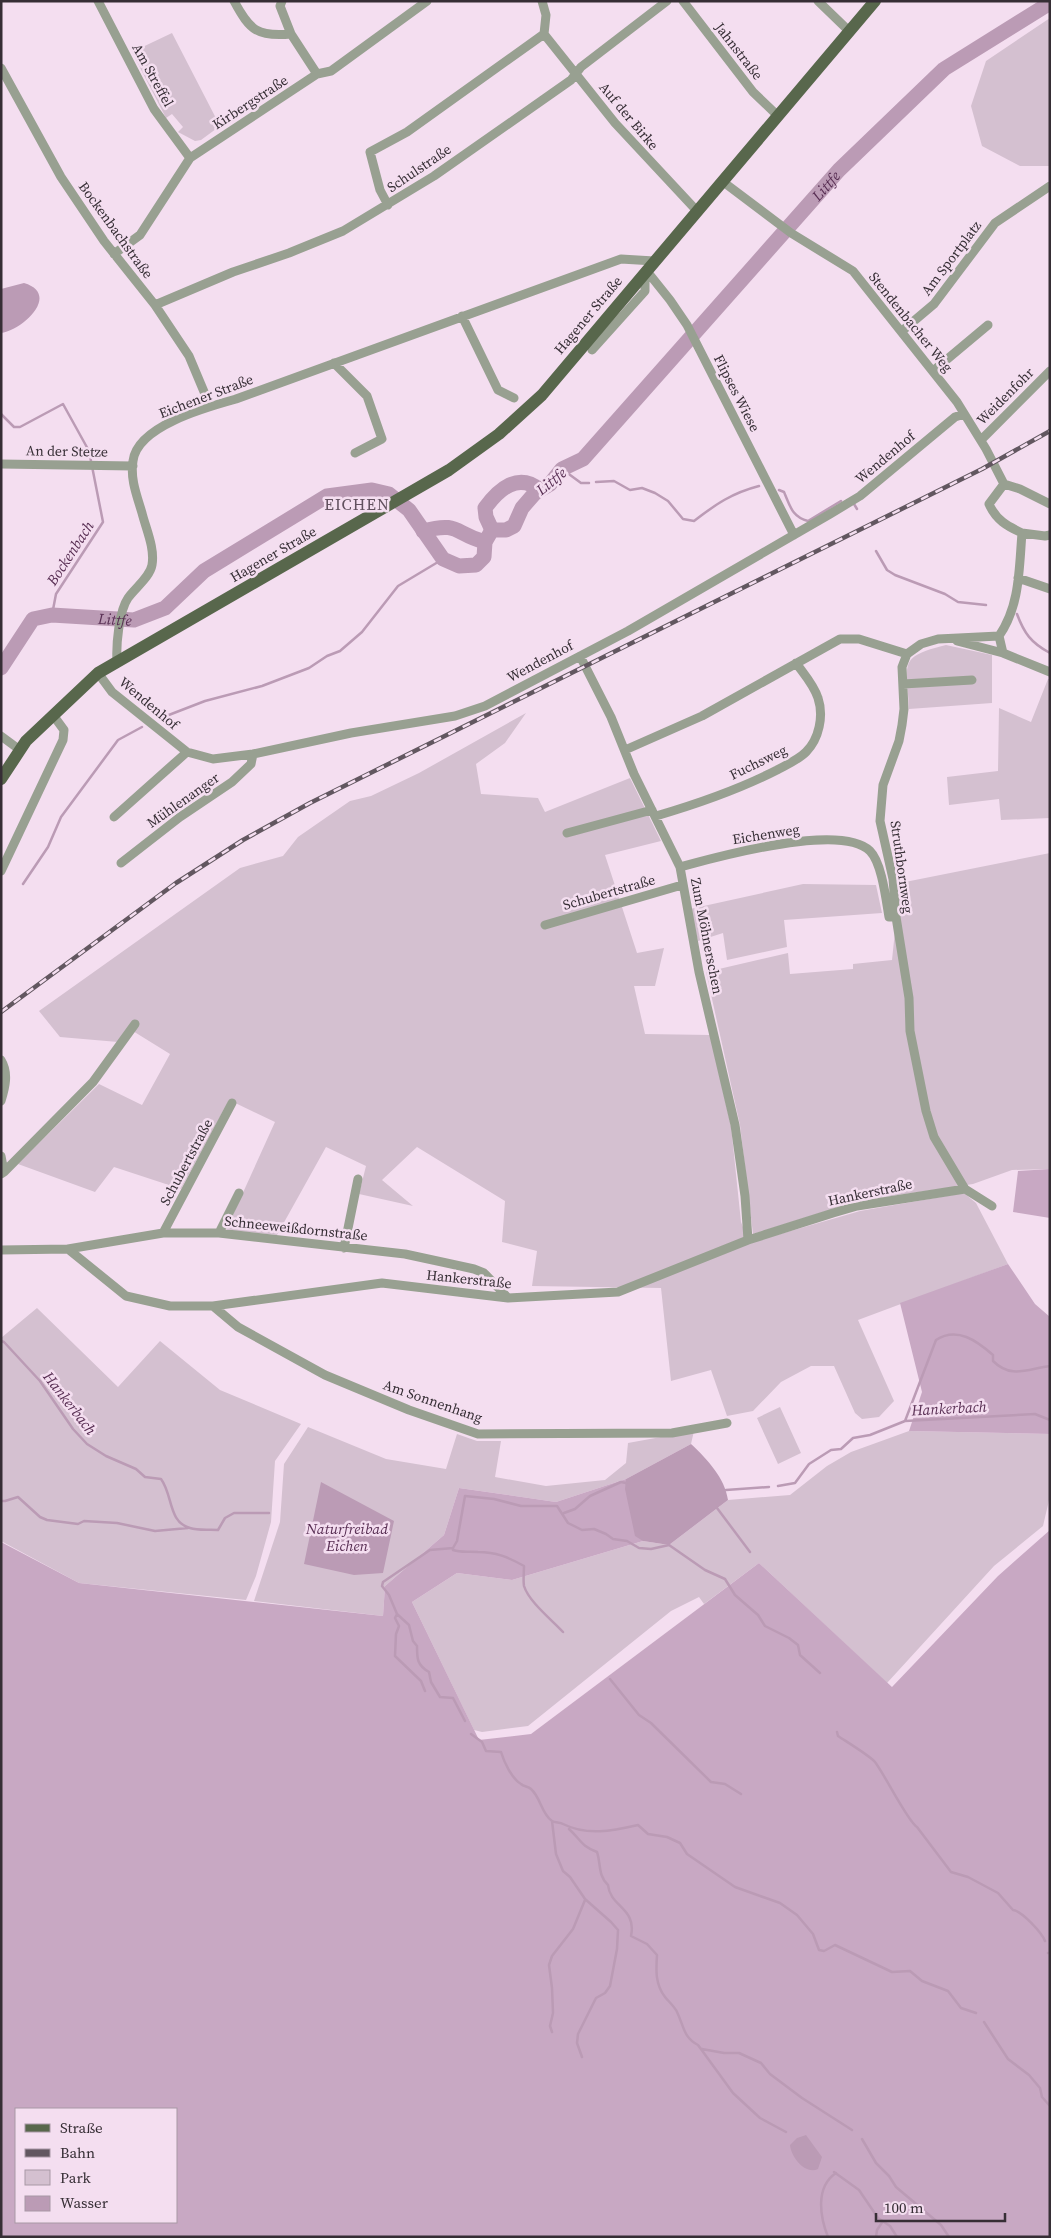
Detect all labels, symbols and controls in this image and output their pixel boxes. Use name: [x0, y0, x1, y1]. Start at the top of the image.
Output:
street label: Jahnstraße: [710, 17, 768, 84]
street label: Am Streffel: [127, 40, 179, 110]
street label: Kirbergstraße: [208, 70, 292, 134]
street label: Auf der Birke: [595, 78, 663, 154]
street label: Schulstraße: [383, 139, 455, 197]
water label: Littfe: [806, 166, 844, 206]
street label: Bockenbachstraße: [74, 177, 158, 283]
street label: Am Sportplatz: [916, 216, 986, 300]
street label: Stendenbacher Weg: [864, 268, 958, 376]
street label: Hagener Straße: [549, 272, 627, 358]
street label: Flipses Wiese: [709, 351, 765, 435]
street label: Weidenfohr: [972, 363, 1038, 429]
street label: Eichener Straße: [156, 369, 256, 423]
street label: Wendenhof: [851, 425, 920, 488]
street label: An der Stetze: [26, 440, 108, 462]
water label: Littfe: [531, 462, 571, 500]
district label: EICHEN: [324, 493, 390, 515]
water label: Bockenbach: [41, 517, 99, 590]
street label: Hagener Straße: [226, 521, 320, 587]
water label: Littfe: [97, 607, 132, 630]
street label: Wendenhof: [503, 635, 578, 687]
street label: Wendenhof: [115, 672, 184, 735]
street label: Fuchsweg: [726, 739, 790, 785]
street label: Mühlenanger: [143, 768, 223, 832]
street label: Eichenweg: [731, 819, 801, 849]
street label: Struthbornweg: [886, 819, 918, 915]
street label: Schubertstraße: [560, 869, 658, 915]
street label: Zum Möhnerschen: [686, 876, 728, 996]
street label: Schubertstraße: [155, 1115, 217, 1209]
street label: Hankerstraße: [826, 1173, 914, 1211]
street label: Schneeweißdornstraße: [223, 1211, 369, 1245]
street label: Hankerstraße: [425, 1265, 513, 1293]
water label: Hankerbach: [38, 1366, 101, 1439]
street label: Am Sonnenhang: [381, 1375, 485, 1427]
water label: Hankerbach: [910, 1396, 987, 1421]
water label: Naturfreibad Eichen: [305, 1518, 388, 1556]
legend: [15, 2108, 178, 2223]
text: Straße: [60, 2117, 103, 2138]
text: Bahn: [60, 2142, 95, 2163]
text: Park: [60, 2167, 92, 2188]
scale bar: [876, 2190, 1005, 2222]
text: Wasser: [60, 2192, 109, 2213]
text: 100 m: [884, 2197, 924, 2218]

